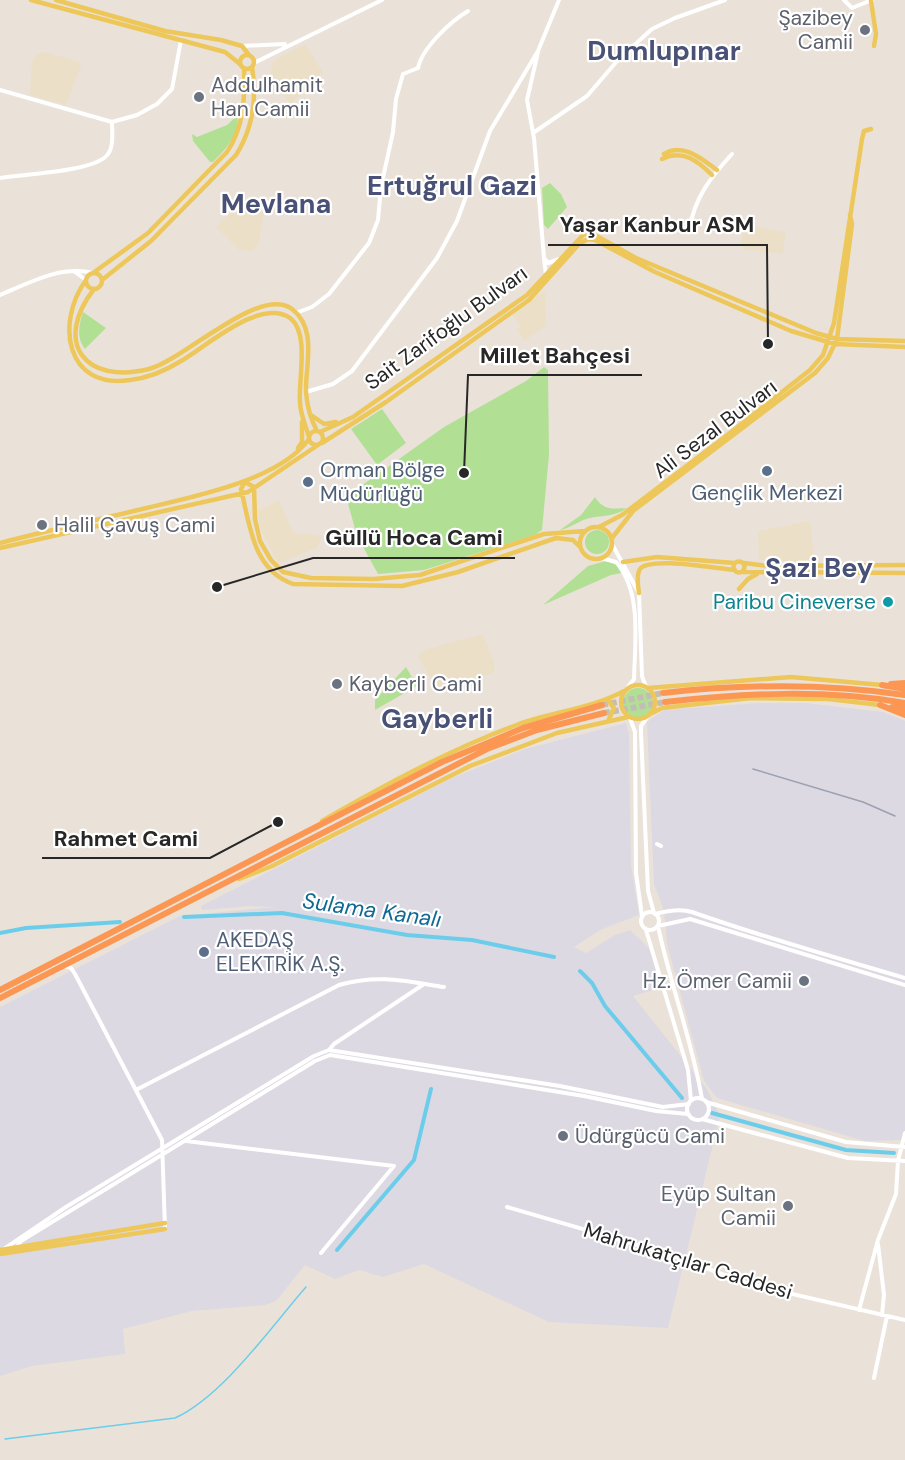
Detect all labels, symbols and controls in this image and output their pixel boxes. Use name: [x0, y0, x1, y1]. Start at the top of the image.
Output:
place label: Şazibey Camii: [778, 4, 853, 56]
marker: Şazibey Camii: [858, 23, 872, 37]
district label: Dumlupınar: [587, 33, 741, 68]
place label: Addulhamit Han Camii: [211, 71, 323, 123]
marker: Addulhamit Han Camii: [192, 90, 206, 104]
district label: Ertuğrul Gazi: [367, 168, 537, 203]
district label: Mevlana: [221, 186, 331, 221]
callout: Yaşar Kanbur ASM: [548, 205, 767, 245]
text: Yaşar Kanbur ASM: [560, 210, 754, 239]
street label: Sait Zarifoğlu Bulvarı: [359, 259, 533, 397]
callout: Millet Bahçesi: [468, 335, 642, 375]
text: Millet Bahçesi: [480, 341, 630, 370]
street label: Ali Sezal Bulvarı: [647, 373, 783, 485]
place label: Orman Bölge Müdürlüğü: [320, 456, 445, 508]
marker: Gençlik Merkezi: [760, 464, 774, 478]
marker: Orman Bölge Müdürlüğü: [301, 475, 315, 489]
place label: Gençlik Merkezi: [691, 479, 843, 507]
place label: Halil Çavuş Cami: [54, 511, 215, 539]
marker: Halil Çavuş Cami: [35, 518, 49, 532]
callout: Güllü Hoca Cami: [313, 518, 515, 558]
text: Güllü Hoca Cami: [325, 523, 503, 552]
district label: Şazi Bey: [765, 550, 873, 585]
place label: Paribu Cineverse: [713, 588, 876, 616]
marker: Paribu Cineverse: [881, 595, 895, 609]
place label: Kayberli Cami: [349, 670, 482, 698]
marker: Kayberli Cami: [330, 677, 344, 691]
district label: Gayberli: [381, 701, 493, 736]
callout: Rahmet Cami: [42, 818, 210, 858]
text: Rahmet Cami: [54, 824, 198, 853]
water label: Sulama Kanalı: [301, 886, 443, 934]
place label: AKEDAŞ ELEKTRİK A.Ş.: [216, 926, 345, 978]
marker: AKEDAŞ ELEKTRİK A.Ş.: [197, 945, 211, 959]
place label: Hz. Ömer Camii: [643, 967, 792, 995]
marker: Hz. Ömer Camii: [797, 974, 811, 988]
place label: Üdürgücü Cami: [575, 1122, 725, 1150]
marker: Üdürgücü Cami: [556, 1129, 570, 1143]
place label: Eyüp Sultan Camii: [661, 1180, 776, 1232]
marker: Eyüp Sultan Camii: [781, 1199, 795, 1213]
street label: Mahrukatçılar Caddesi: [580, 1216, 796, 1306]

